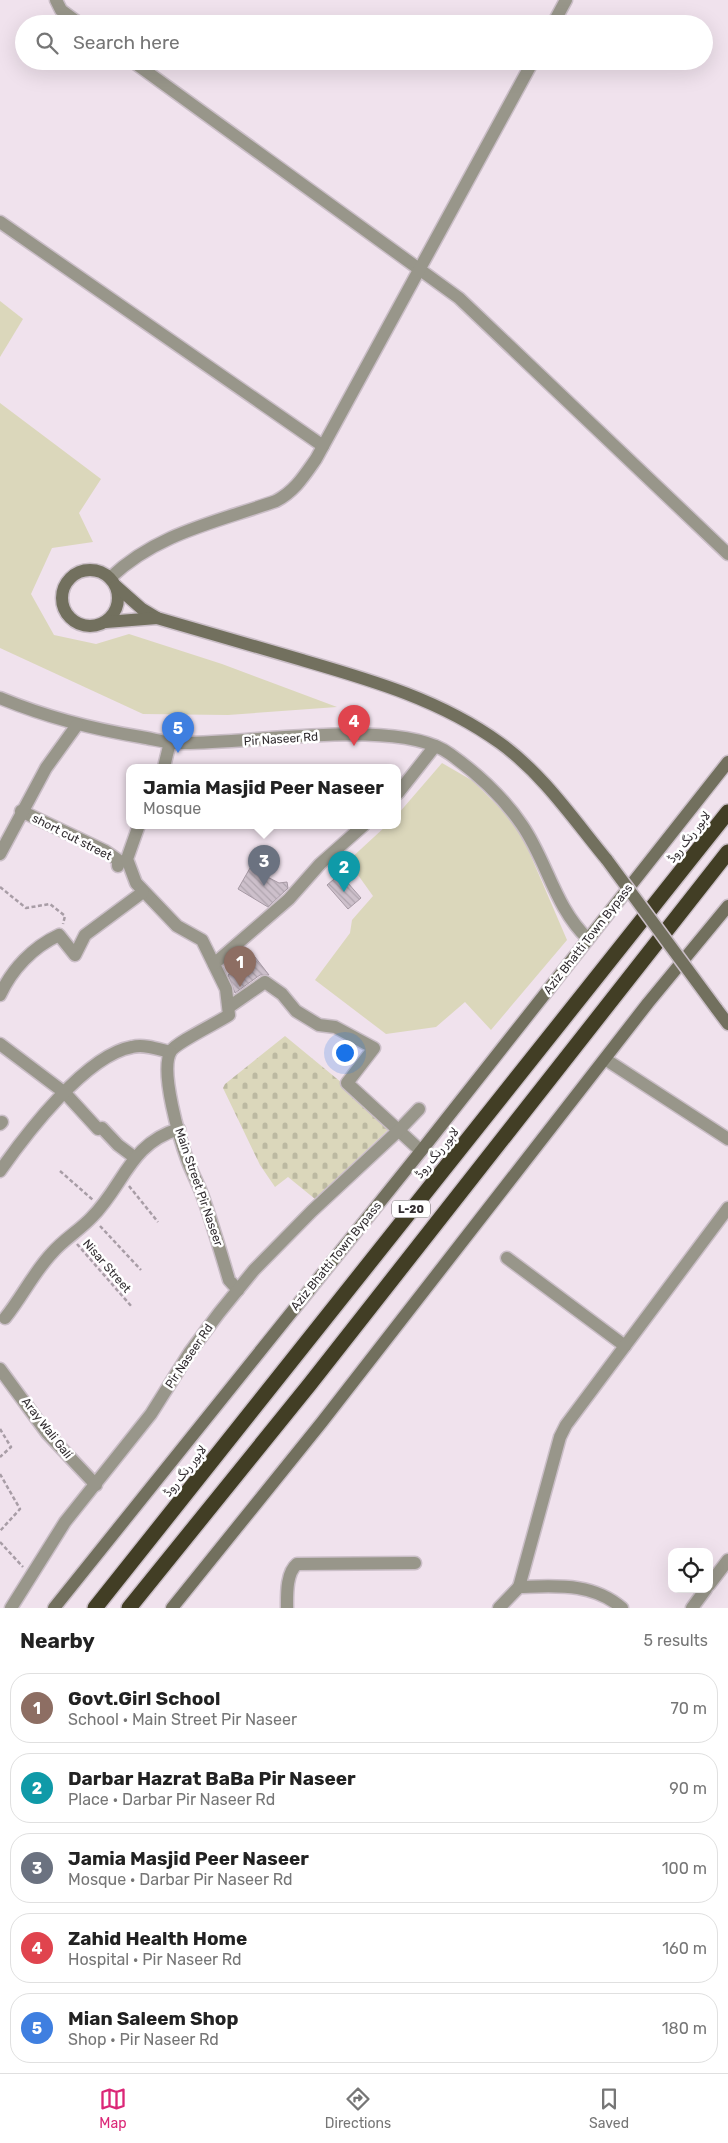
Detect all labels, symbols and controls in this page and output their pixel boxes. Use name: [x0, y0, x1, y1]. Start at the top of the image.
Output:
search box: [15, 15, 713, 70]
icon: search: [33, 29, 61, 57]
text: Search here: [73, 31, 180, 54]
pin: 4: [338, 705, 370, 746]
pin: 5: [162, 712, 194, 753]
street label: Pir Naseer Rd: [243, 729, 319, 749]
popup: [126, 764, 401, 829]
text: Jamia Masjid Peer Naseer: [143, 776, 384, 799]
text: Mosque: [143, 799, 201, 818]
street label: لاہور رنگ روڈ: [665, 809, 714, 866]
street label: short cut street: [30, 811, 114, 863]
pin: 3: [248, 845, 280, 886]
pin: 2: [328, 851, 360, 892]
street label: Aziz Bhatti Town Bypass: [541, 881, 635, 997]
pin: 1: [224, 946, 256, 987]
your location: [332, 1040, 358, 1066]
street label: لاہور رنگ روڈ: [412, 1125, 462, 1182]
street label: Main Street Pir Naseer: [172, 1126, 226, 1248]
street label: Aziz Bhatti Town Bypass: [288, 1199, 384, 1313]
road number: L-20: [392, 1200, 430, 1218]
street label: Nisar Street: [80, 1237, 134, 1296]
street label: Pir Naseer Rd: [162, 1321, 216, 1391]
street label: Aray Wali Gali: [19, 1395, 75, 1461]
street label: لاہور رنگ روڈ: [161, 1443, 210, 1500]
map controls: [668, 1548, 713, 1593]
button: locate: [668, 1548, 713, 1593]
text: Nearby: [20, 1628, 95, 1653]
text: 5 results: [644, 1631, 708, 1650]
text: Govt.Girl School: [68, 1687, 220, 1710]
text: 1: [33, 1699, 41, 1718]
text: 70 m: [670, 1699, 707, 1718]
text: School · Main Street Pir Naseer: [68, 1710, 297, 1729]
text: Darbar Hazrat BaBa Pir Naseer: [68, 1767, 356, 1790]
text: 2: [32, 1779, 42, 1798]
text: 90 m: [669, 1779, 707, 1798]
text: Place · Darbar Pir Naseer Rd: [68, 1790, 275, 1809]
text: Jamia Masjid Peer Naseer: [68, 1847, 309, 1870]
text: 3: [32, 1859, 42, 1878]
text: 100 m: [662, 1859, 707, 1878]
text: Mosque · Darbar Pir Naseer Rd: [68, 1870, 293, 1889]
text: Zahid Health Home: [68, 1927, 247, 1950]
text: 4: [32, 1939, 42, 1958]
text: 160 m: [662, 1939, 707, 1958]
text: Hospital · Pir Naseer Rd: [68, 1950, 242, 1969]
text: Mian Saleem Shop: [68, 2007, 238, 2030]
text: 5: [32, 2019, 42, 2038]
text: 180 m: [662, 2019, 707, 2038]
text: Shop · Pir Naseer Rd: [68, 2030, 219, 2049]
tab: Map: [99, 2085, 127, 2132]
tab: Directions: [325, 2085, 391, 2132]
tab: Saved: [589, 2085, 629, 2132]

